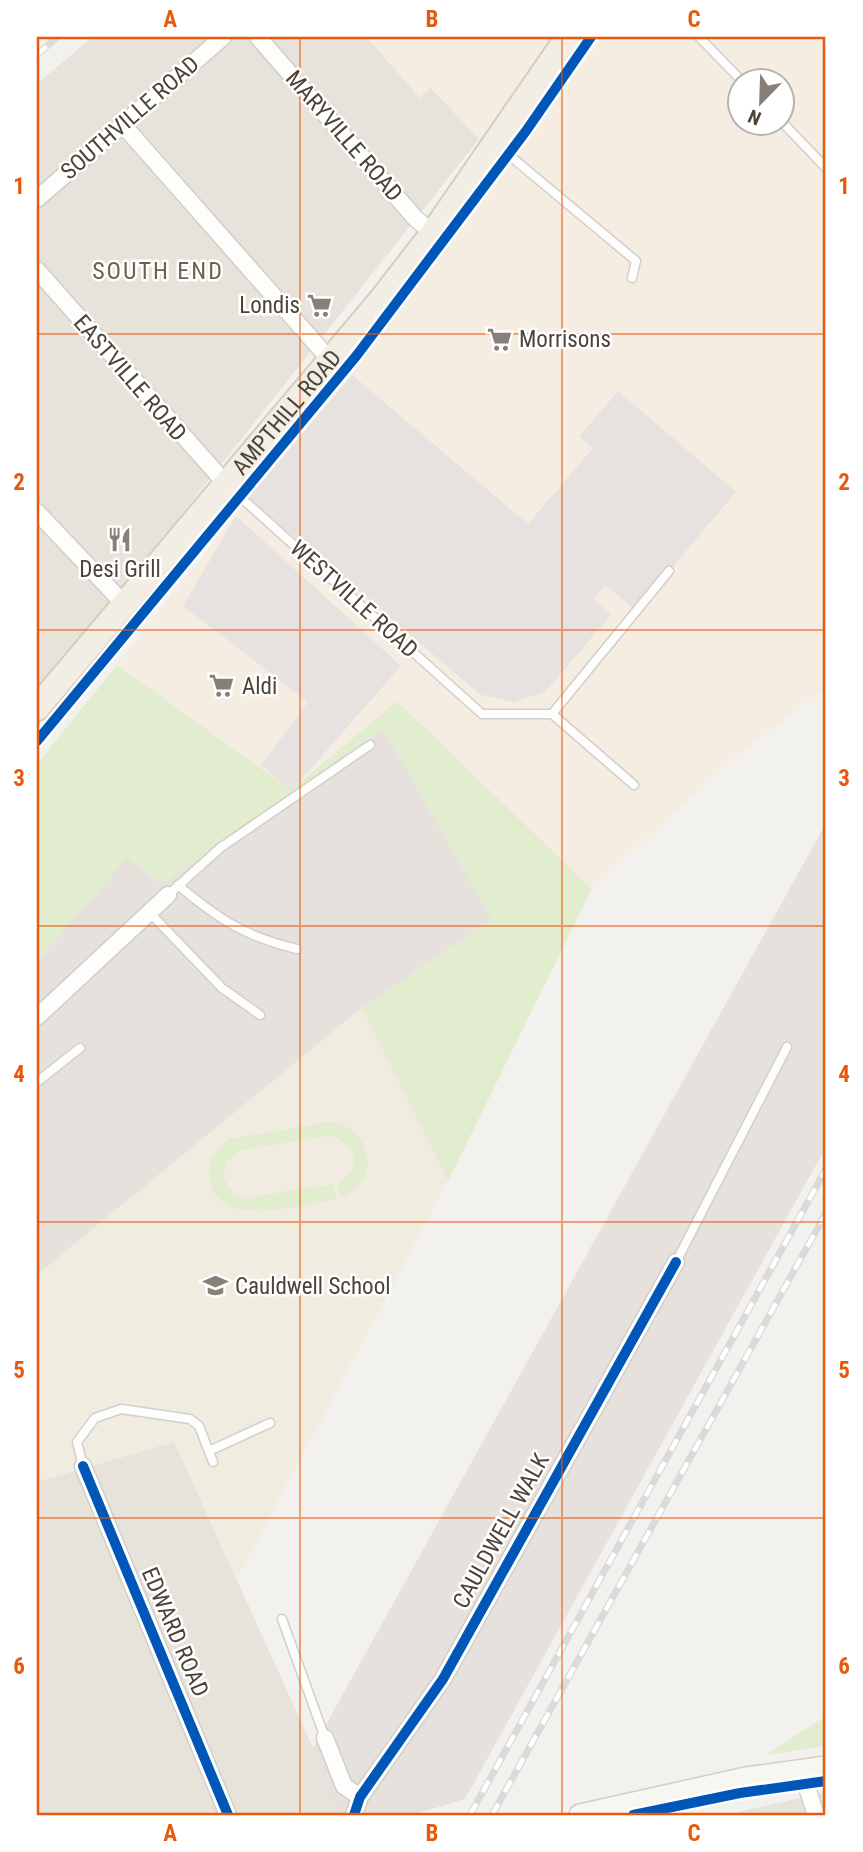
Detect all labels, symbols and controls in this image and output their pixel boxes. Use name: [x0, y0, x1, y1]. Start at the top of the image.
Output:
text: A: [163, 6, 177, 33]
text: B: [426, 6, 438, 33]
text: C: [687, 6, 701, 33]
street label: SOUTHVILLE ROAD: [55, 51, 205, 185]
street label: MARYVILLE ROAD: [280, 65, 408, 207]
north arrow: [726, 66, 796, 136]
text: N: [745, 104, 764, 130]
text: 1: [13, 173, 25, 200]
text: 1: [838, 173, 850, 200]
district label: SOUTH END: [92, 257, 224, 285]
supermarket icon: Londis: [306, 291, 334, 319]
place label: Londis: [239, 292, 300, 319]
street label: EASTVILLE ROAD: [68, 309, 192, 447]
supermarket icon: Morrisons: [485, 325, 513, 353]
place label: Morrisons: [519, 326, 611, 353]
street label: AMPTHILL ROAD: [226, 344, 347, 480]
text: 2: [13, 469, 25, 496]
text: 2: [838, 469, 850, 496]
restaurant icon: Desi Grill: [106, 525, 134, 553]
street label: WESTVILLE ROAD: [285, 535, 423, 663]
place label: Desi Grill: [79, 556, 161, 583]
supermarket icon: Aldi: [208, 672, 236, 700]
place label: Aldi: [242, 673, 277, 700]
text: 3: [13, 765, 25, 792]
text: 3: [838, 765, 850, 792]
text: 4: [13, 1061, 25, 1088]
text: 4: [838, 1061, 850, 1088]
school or university icon: Cauldwell School: [201, 1272, 229, 1300]
place label: Cauldwell School: [235, 1273, 390, 1300]
text: 5: [13, 1357, 25, 1384]
text: 5: [838, 1357, 850, 1384]
street label: CAULDWELL WALK: [447, 1448, 555, 1613]
street label: EDWARD ROAD: [136, 1563, 214, 1701]
text: 6: [13, 1653, 25, 1680]
text: 6: [838, 1653, 850, 1680]
text: A: [163, 1820, 177, 1847]
text: B: [426, 1820, 438, 1847]
text: C: [687, 1820, 701, 1847]

